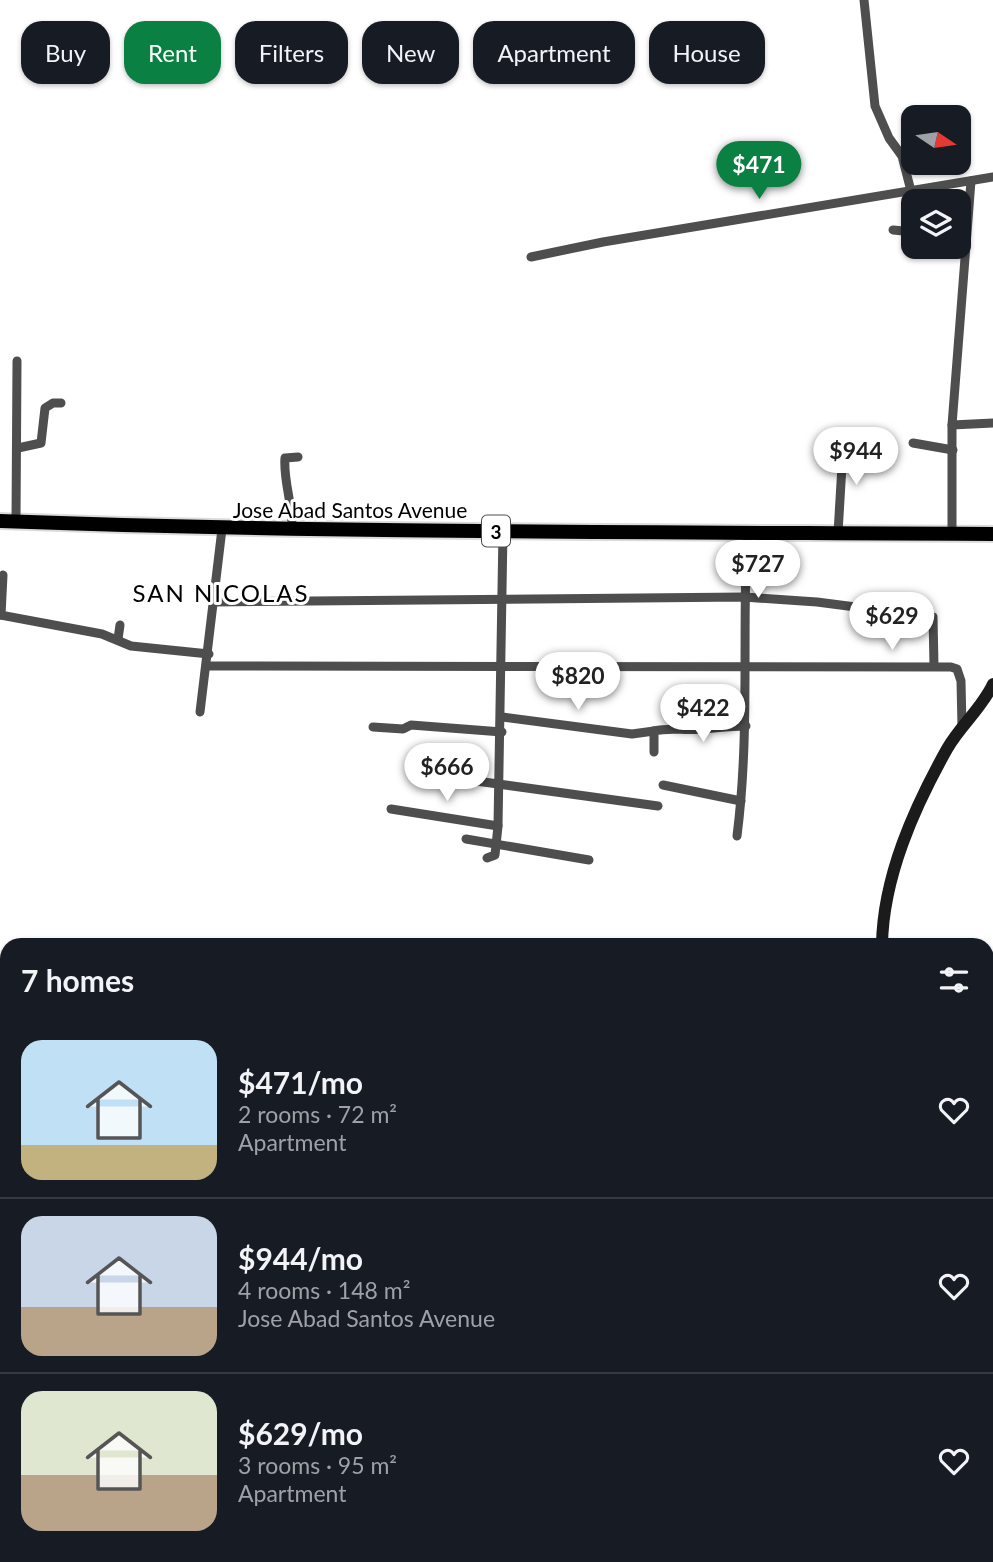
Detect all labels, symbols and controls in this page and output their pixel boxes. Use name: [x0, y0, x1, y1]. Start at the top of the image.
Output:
chip: Buy: [21, 21, 110, 84]
chip: Rent: [124, 21, 221, 84]
chip: Filters: [235, 21, 348, 84]
chip: New: [362, 21, 459, 84]
chip: Apartment: [473, 21, 635, 84]
chip: House: [649, 21, 765, 84]
north arrow: [901, 105, 971, 175]
map controls: [901, 105, 971, 259]
pin: $471: [718, 142, 800, 201]
text: $471: [732, 150, 786, 178]
button: layers: [901, 189, 971, 259]
pin: $944: [815, 428, 897, 487]
text: $944: [829, 436, 883, 464]
street label: Jose Abad Santos Avenue: [233, 497, 467, 522]
road number: 3: [482, 516, 510, 546]
pin: $727: [717, 540, 799, 600]
text: $727: [731, 549, 785, 577]
district label: SAN NICOLAS: [133, 578, 309, 607]
pin: $629: [851, 592, 933, 652]
text: $629: [865, 601, 919, 629]
pin: $820: [537, 652, 619, 712]
text: $820: [551, 661, 605, 689]
pin: $422: [662, 684, 744, 744]
text: $422: [676, 693, 730, 721]
pin: $666: [406, 744, 488, 803]
text: $666: [420, 752, 474, 780]
icon: filters: [935, 961, 973, 999]
text: 7 homes: [21, 962, 134, 998]
text: $471/mo: [238, 1064, 363, 1100]
icon: home: [77, 1068, 161, 1152]
icon: heart: [935, 1091, 973, 1129]
text: 2 rooms · 72 m²: [238, 1100, 397, 1128]
text: Apartment: [238, 1128, 346, 1156]
text: $944/mo: [238, 1240, 363, 1276]
icon: home: [77, 1244, 161, 1328]
icon: heart: [935, 1267, 973, 1305]
text: 4 rooms · 148 m²: [238, 1276, 410, 1304]
text: Jose Abad Santos Avenue: [238, 1304, 495, 1332]
text: $629/mo: [238, 1415, 363, 1451]
icon: home: [77, 1419, 161, 1503]
icon: heart: [935, 1442, 973, 1480]
text: 3 rooms · 95 m²: [238, 1451, 397, 1479]
text: Apartment: [238, 1479, 346, 1507]

